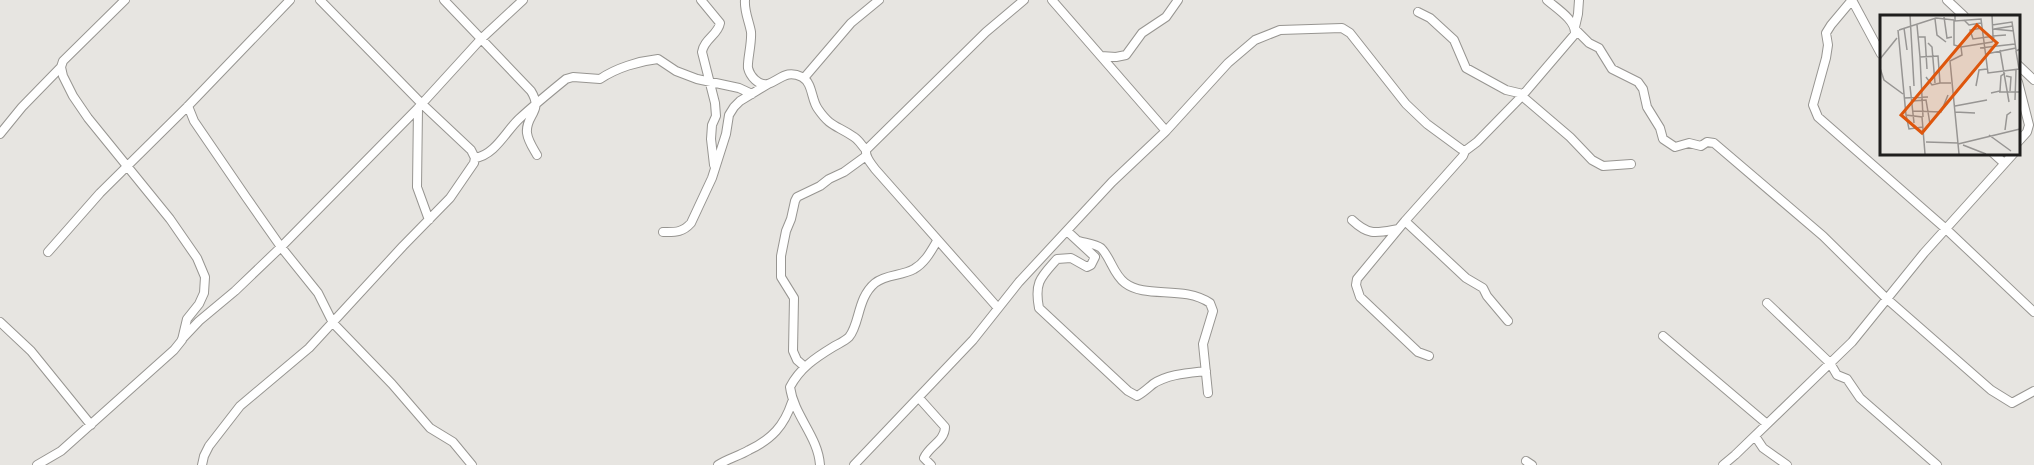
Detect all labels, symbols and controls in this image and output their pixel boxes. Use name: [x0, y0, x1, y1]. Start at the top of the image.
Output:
inset map: [1880, 15, 2019, 154]

